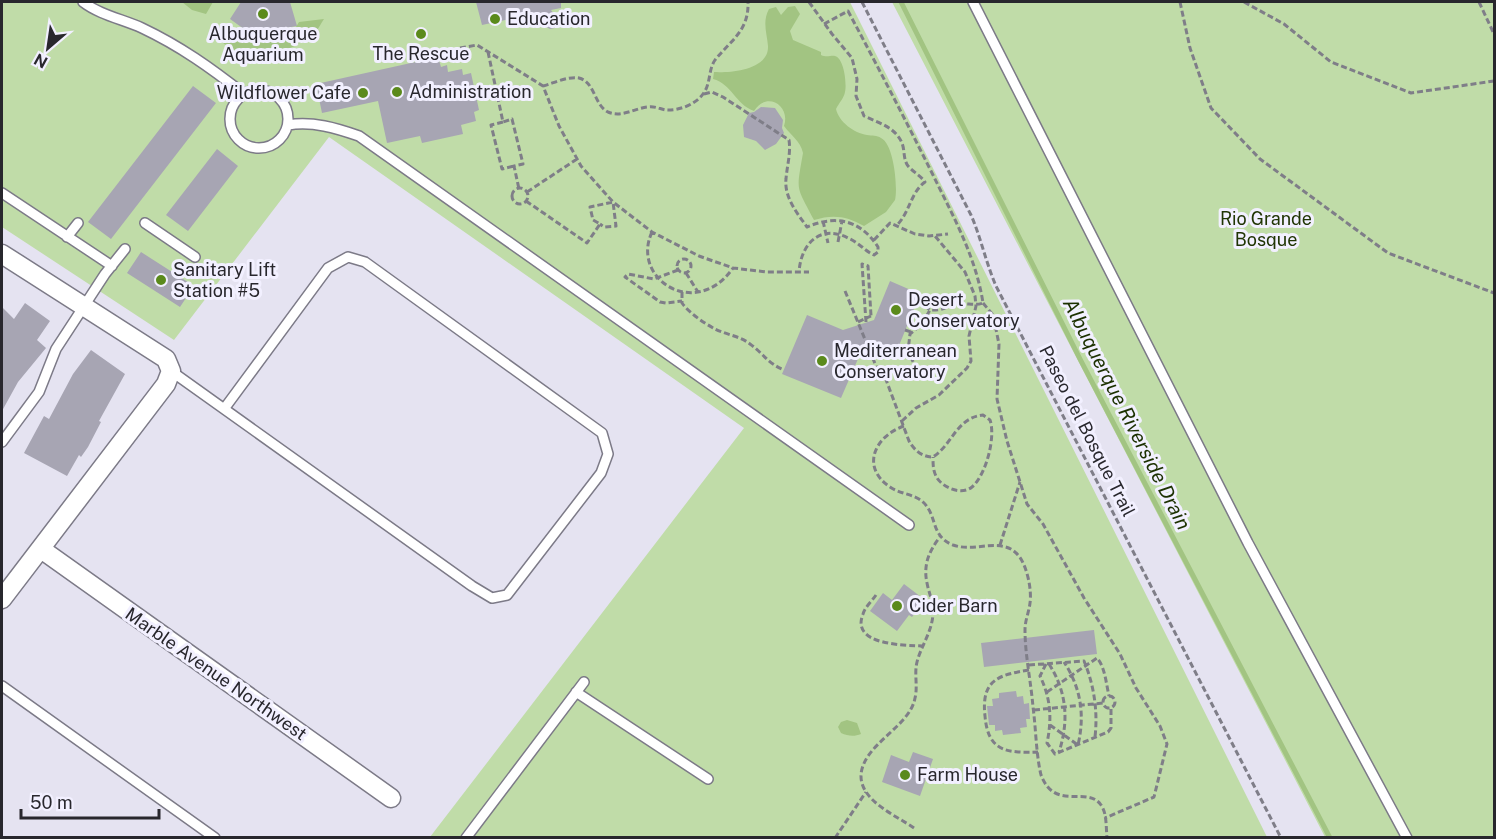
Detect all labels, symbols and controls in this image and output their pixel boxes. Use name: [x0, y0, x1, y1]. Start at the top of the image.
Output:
marker: Albuquerque Aquarium: [256, 7, 270, 21]
place label: Education: [507, 8, 591, 29]
marker: Education: [488, 12, 502, 26]
north arrow: [18, 18, 78, 78]
place label: Albuquerque Aquarium: [209, 23, 317, 65]
marker: The Rescue: [414, 27, 428, 41]
place label: The Rescue: [372, 43, 470, 64]
text: N: [31, 49, 51, 72]
place label: Administration: [409, 81, 532, 102]
place label: Wildflower Cafe: [217, 82, 351, 103]
marker: Administration: [390, 85, 404, 99]
marker: Wildflower Cafe: [356, 86, 370, 100]
park label: Rio Grande Bosque: [1220, 208, 1312, 250]
place label: Sanitary Lift Station #5: [173, 259, 276, 301]
marker: Sanitary Lift Station #5: [154, 273, 168, 287]
place label: Desert Conservatory: [908, 289, 1020, 331]
water label: Albuquerque Riverside Drain: [1058, 294, 1196, 534]
marker: Desert Conservatory: [889, 303, 903, 317]
place label: Mediterranean Conservatory: [834, 340, 957, 382]
street label: Paseo del Bosque Trail: [1035, 342, 1140, 520]
marker: Mediterranean Conservatory: [815, 354, 829, 368]
place label: Cider Barn: [909, 595, 998, 616]
marker: Cider Barn: [890, 599, 904, 613]
street label: Marble Avenue Northwest: [122, 603, 311, 744]
place label: Farm House: [917, 764, 1018, 785]
marker: Farm House: [898, 768, 912, 782]
scale bar: [21, 782, 159, 820]
text: 50 m: [30, 792, 73, 813]

